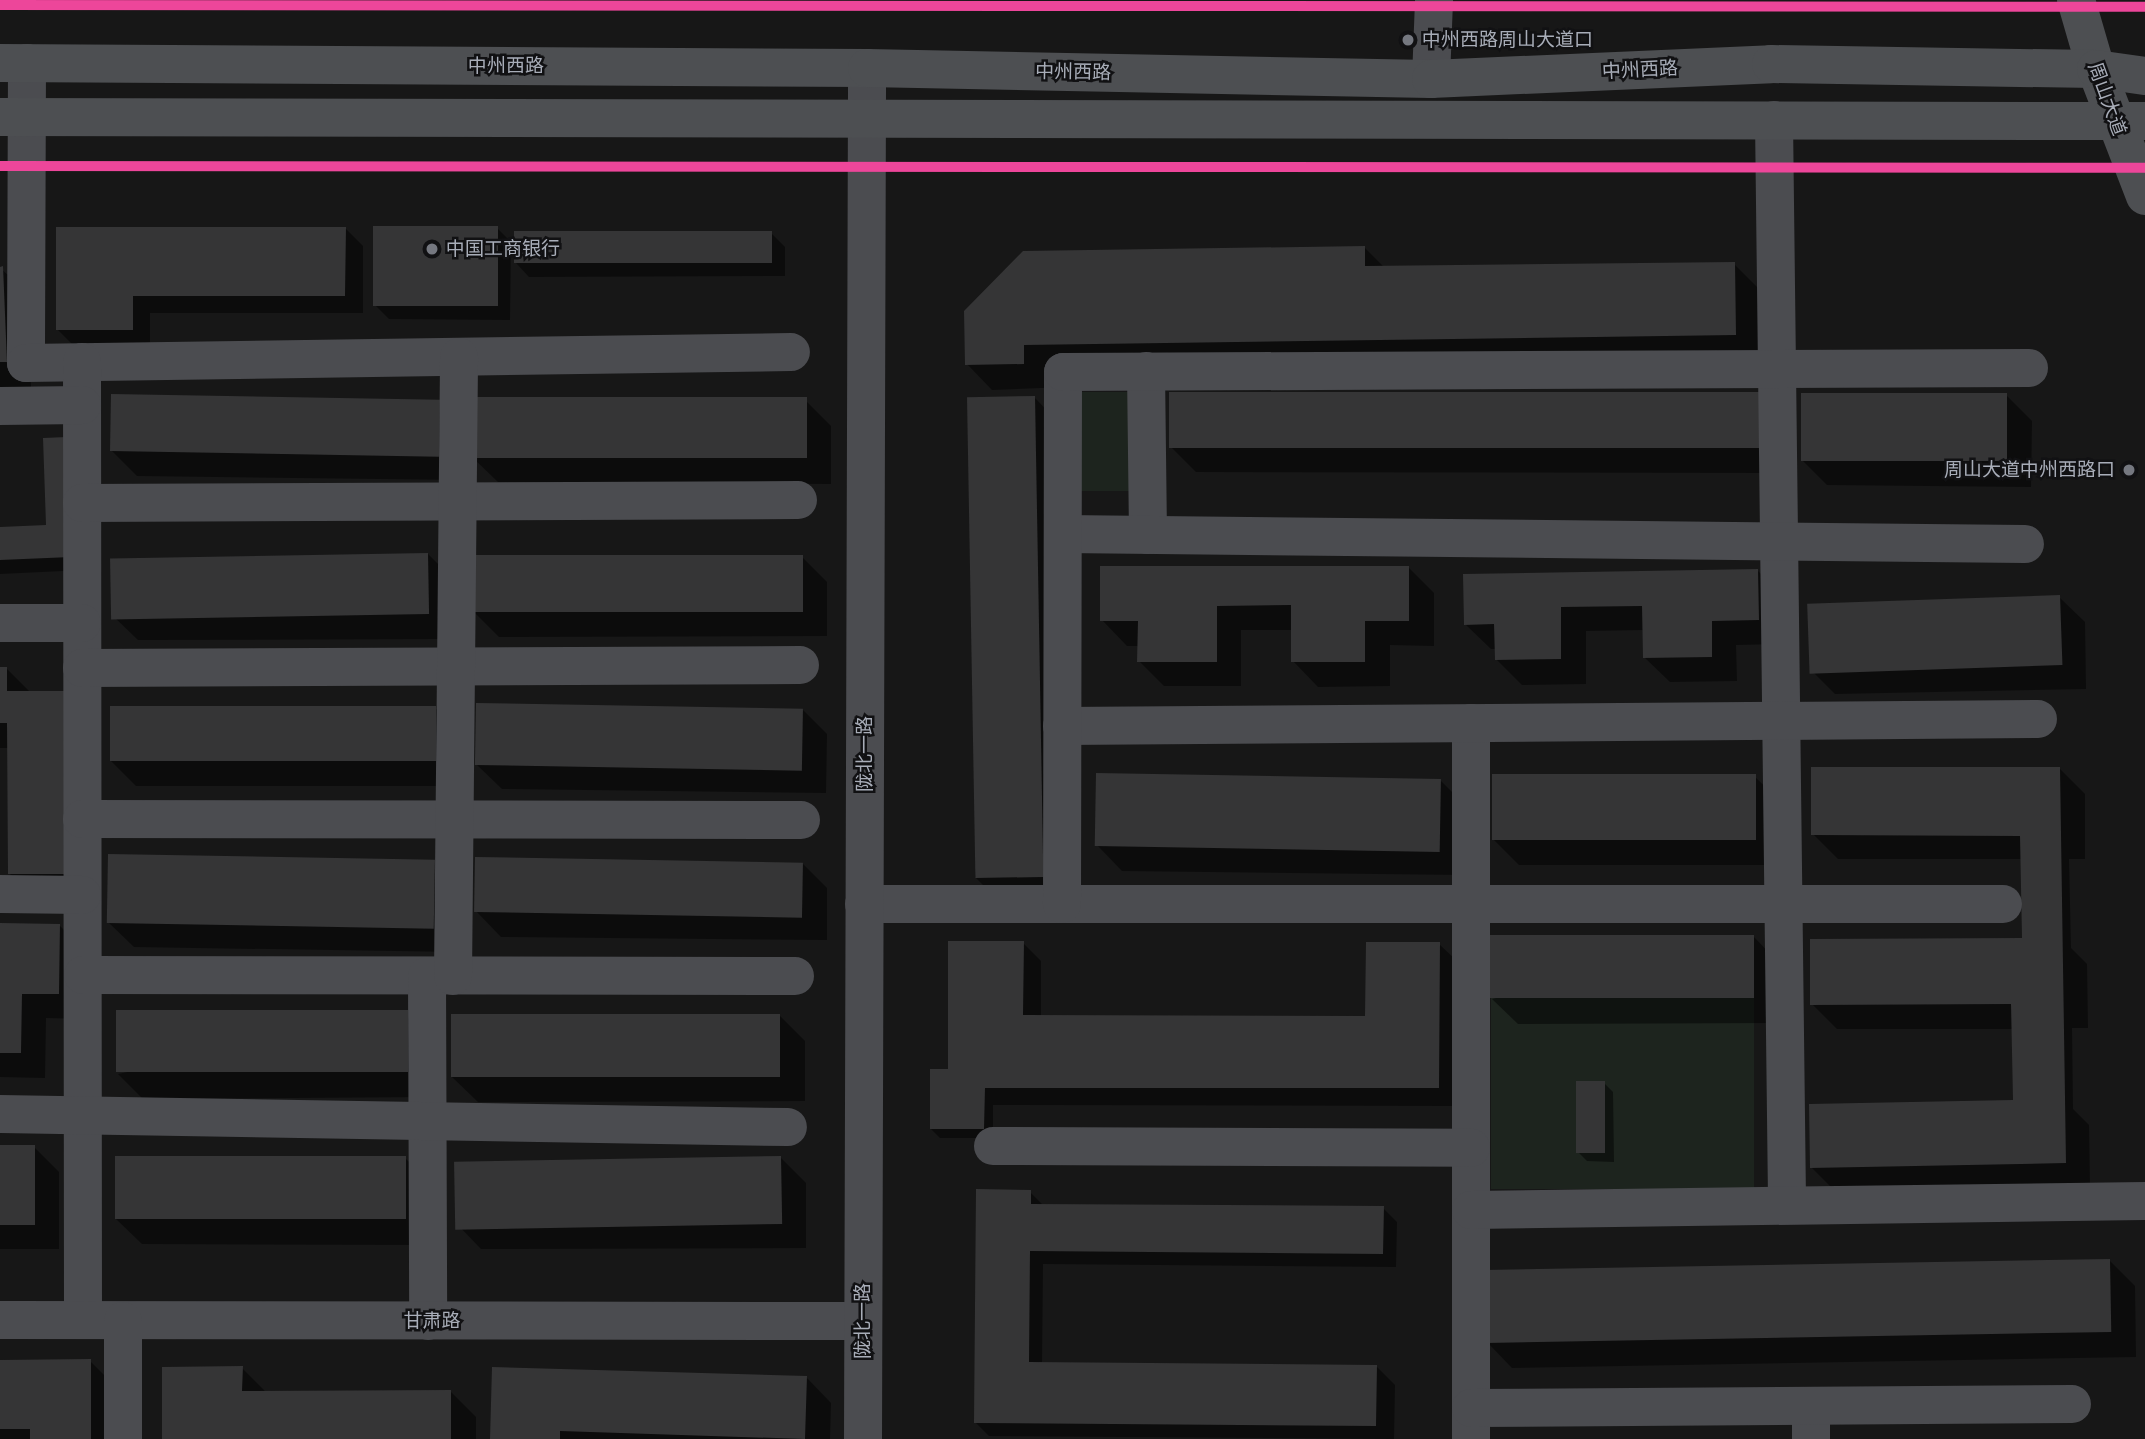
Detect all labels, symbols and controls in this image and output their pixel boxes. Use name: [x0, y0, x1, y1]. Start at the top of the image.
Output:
place label: 中州西路周山大道口: [1422, 29, 1593, 51]
marker: 中州西路周山大道口: [1400, 32, 1416, 48]
street label: 中州西路: [468, 55, 544, 77]
street label: 中州西路: [1601, 57, 1679, 83]
street label: 周山大道: [2083, 59, 2131, 139]
street label: 中州西路: [1035, 60, 1111, 84]
place label: 中国工商银行: [446, 238, 560, 260]
marker: 中国工商银行: [424, 241, 440, 257]
place label: 周山大道中州西路口: [1944, 459, 2115, 481]
marker: 周山大道中州西路口: [2121, 462, 2137, 478]
street label: 陇北一路: [854, 716, 876, 792]
street label: 陇北一路: [852, 1283, 874, 1359]
street label: 甘肃路: [404, 1310, 460, 1332]

